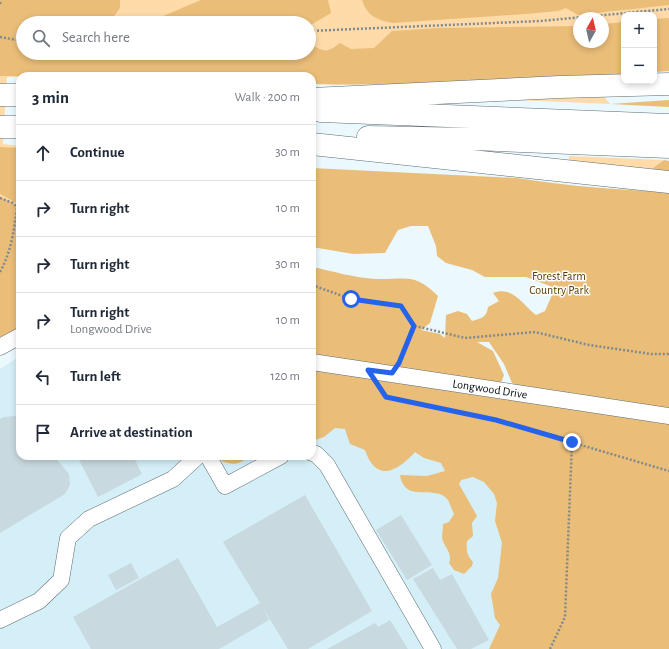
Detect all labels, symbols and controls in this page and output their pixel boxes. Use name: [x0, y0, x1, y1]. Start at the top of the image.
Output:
north arrow: [573, 12, 609, 48]
map controls: [621, 12, 657, 84]
button: +: [621, 12, 657, 48]
search box: [16, 16, 316, 60]
icon: search: [30, 27, 52, 49]
text: Search here: [62, 30, 130, 45]
button: −: [621, 48, 657, 84]
text: 3 min: [32, 89, 69, 106]
text: Walk · 200 m: [234, 91, 300, 104]
icon: ahead: [32, 142, 54, 164]
text: Continue: [70, 145, 125, 160]
text: 30 m: [275, 146, 300, 159]
icon: right: [32, 198, 54, 220]
text: Turn right: [70, 201, 129, 216]
text: 10 m: [276, 202, 300, 215]
icon: right: [32, 254, 54, 276]
text: Turn right: [70, 257, 129, 272]
text: 30 m: [275, 258, 300, 271]
park label: Forest Farm Country Park: [529, 270, 589, 297]
route start: [342, 290, 360, 308]
text: Turn right: [70, 305, 129, 320]
icon: right: [32, 310, 54, 332]
text: 10 m: [276, 314, 300, 327]
text: Longwood Drive: [70, 323, 152, 336]
icon: left: [32, 366, 54, 388]
text: Turn left: [70, 369, 121, 384]
text: 120 m: [270, 370, 300, 383]
street label: Longwood Drive: [452, 377, 528, 401]
icon: arrive: [32, 422, 54, 444]
text: Arrive at destination: [70, 425, 193, 440]
route end: [563, 433, 581, 451]

